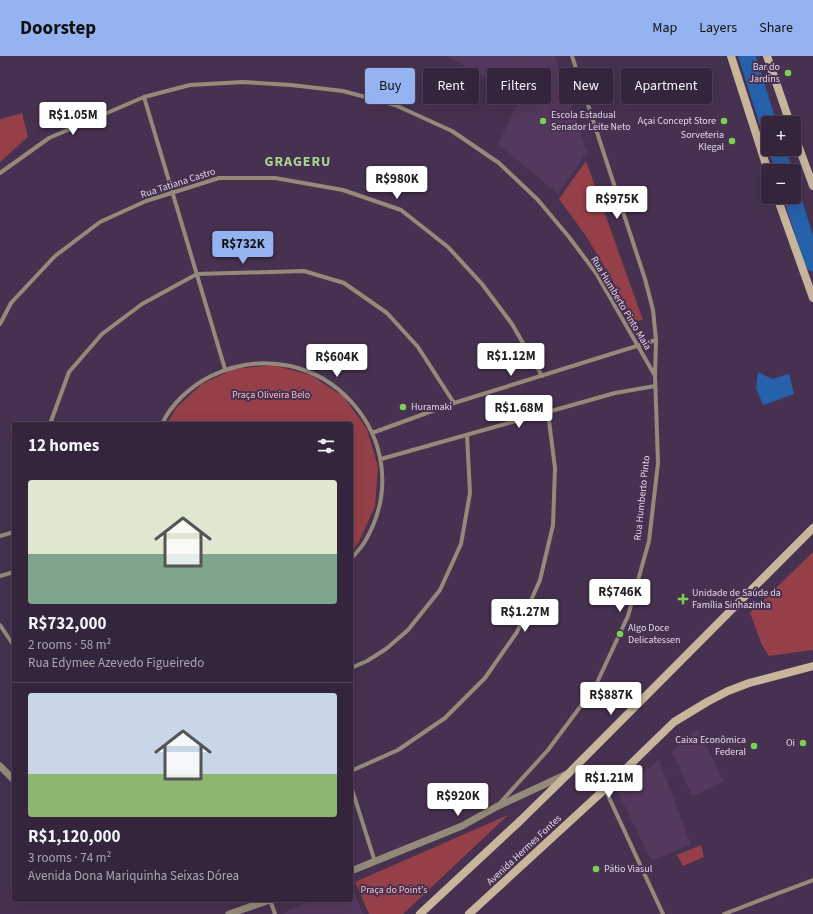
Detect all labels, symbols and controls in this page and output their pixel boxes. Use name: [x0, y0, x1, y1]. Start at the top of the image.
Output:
text: Doorstep: [20, 15, 96, 42]
text: Map: [652, 18, 677, 38]
text: Layers: [699, 18, 737, 38]
text: Share: [759, 18, 793, 38]
place label: Bar do Jardins: [749, 60, 780, 86]
chip: Buy: [365, 68, 415, 104]
chip: Rent: [423, 68, 479, 104]
chip: Filters: [487, 68, 551, 104]
chip: New: [559, 68, 613, 104]
chip: Apartment: [621, 68, 712, 104]
marker: Bar do Jardins: [783, 68, 793, 78]
pin: R$1.05M: [36, 102, 110, 136]
text: R$1.05M: [48, 106, 98, 124]
place label: Escola Estadual Senador Leite Neto: [551, 108, 631, 134]
place label: Açai Concept Store: [638, 114, 716, 128]
marker: Escola Estadual Senador Leite Neto: [538, 116, 548, 126]
marker: Açai Concept Store: [719, 116, 729, 126]
map controls: [761, 116, 801, 204]
button: +: [761, 116, 801, 156]
place label: Sorveteria Klegal: [681, 128, 724, 154]
marker: Sorveteria Klegal: [727, 136, 737, 146]
district label: GRAGERU: [265, 152, 331, 172]
street label: Rua Tatiana Castro: [139, 164, 217, 202]
button: −: [761, 164, 801, 204]
pin: R$980K: [364, 166, 430, 200]
text: R$980K: [375, 170, 419, 188]
pin: R$975K: [584, 186, 650, 220]
text: R$975K: [595, 190, 639, 208]
pin: R$732K: [210, 231, 276, 265]
text: R$732K: [221, 235, 265, 253]
street label: Rua Humberto Pinto Maia: [587, 253, 655, 353]
pin: R$1.12M: [474, 343, 548, 377]
pin: R$604K: [304, 344, 370, 378]
text: R$1.12M: [486, 347, 536, 365]
text: R$604K: [315, 348, 359, 366]
park label: Praça Oliveira Belo: [232, 388, 310, 402]
pin: R$1.68M: [482, 395, 556, 429]
text: R$1.68M: [494, 399, 544, 417]
place label: Huramaki: [411, 400, 452, 414]
marker: Huramaki: [398, 402, 408, 412]
text: 12 homes: [28, 434, 99, 458]
icon: filters: [315, 435, 337, 457]
street label: Rua Humberto Pinto: [631, 455, 653, 541]
icon: home: [147, 506, 219, 578]
pin: R$746K: [587, 579, 653, 613]
text: R$746K: [598, 583, 642, 601]
place label: Unidade de Saúde da Família Sinhazinha: [692, 586, 781, 612]
marker: Unidade de Saúde da Família Sinhazinha: [677, 593, 689, 605]
pin: R$1.27M: [488, 599, 562, 633]
text: R$1.27M: [500, 603, 550, 621]
text: R$732,000: [28, 612, 106, 636]
place label: Algo Doce Delicatessen: [628, 621, 681, 647]
marker: Algo Doce Delicatessen: [615, 629, 625, 639]
text: 2 rooms · 58 m²: [28, 636, 111, 654]
text: Rua Edymee Azevedo Figueiredo: [28, 654, 204, 672]
pin: R$887K: [578, 682, 644, 716]
text: R$887K: [589, 686, 633, 704]
icon: home: [147, 719, 219, 791]
place label: Caixa Econômica Federal: [675, 733, 746, 759]
place label: Oi: [786, 736, 795, 750]
marker: Oi: [798, 738, 808, 748]
marker: Caixa Econômica Federal: [749, 741, 759, 751]
pin: R$1.21M: [572, 765, 646, 799]
text: R$1.21M: [584, 769, 634, 787]
pin: R$920K: [425, 783, 491, 817]
text: R$920K: [436, 787, 480, 805]
street label: Avenida Hermes Fontes: [483, 811, 565, 889]
text: R$1,120,000: [28, 825, 120, 849]
text: 3 rooms · 74 m²: [28, 849, 111, 867]
place label: Pátio Viasul: [604, 862, 653, 876]
marker: Pátio Viasul: [591, 864, 601, 874]
text: Avenida Dona Mariquinha Seixas Dórea: [28, 867, 239, 885]
park label: Praça do Point's: [360, 883, 428, 897]

